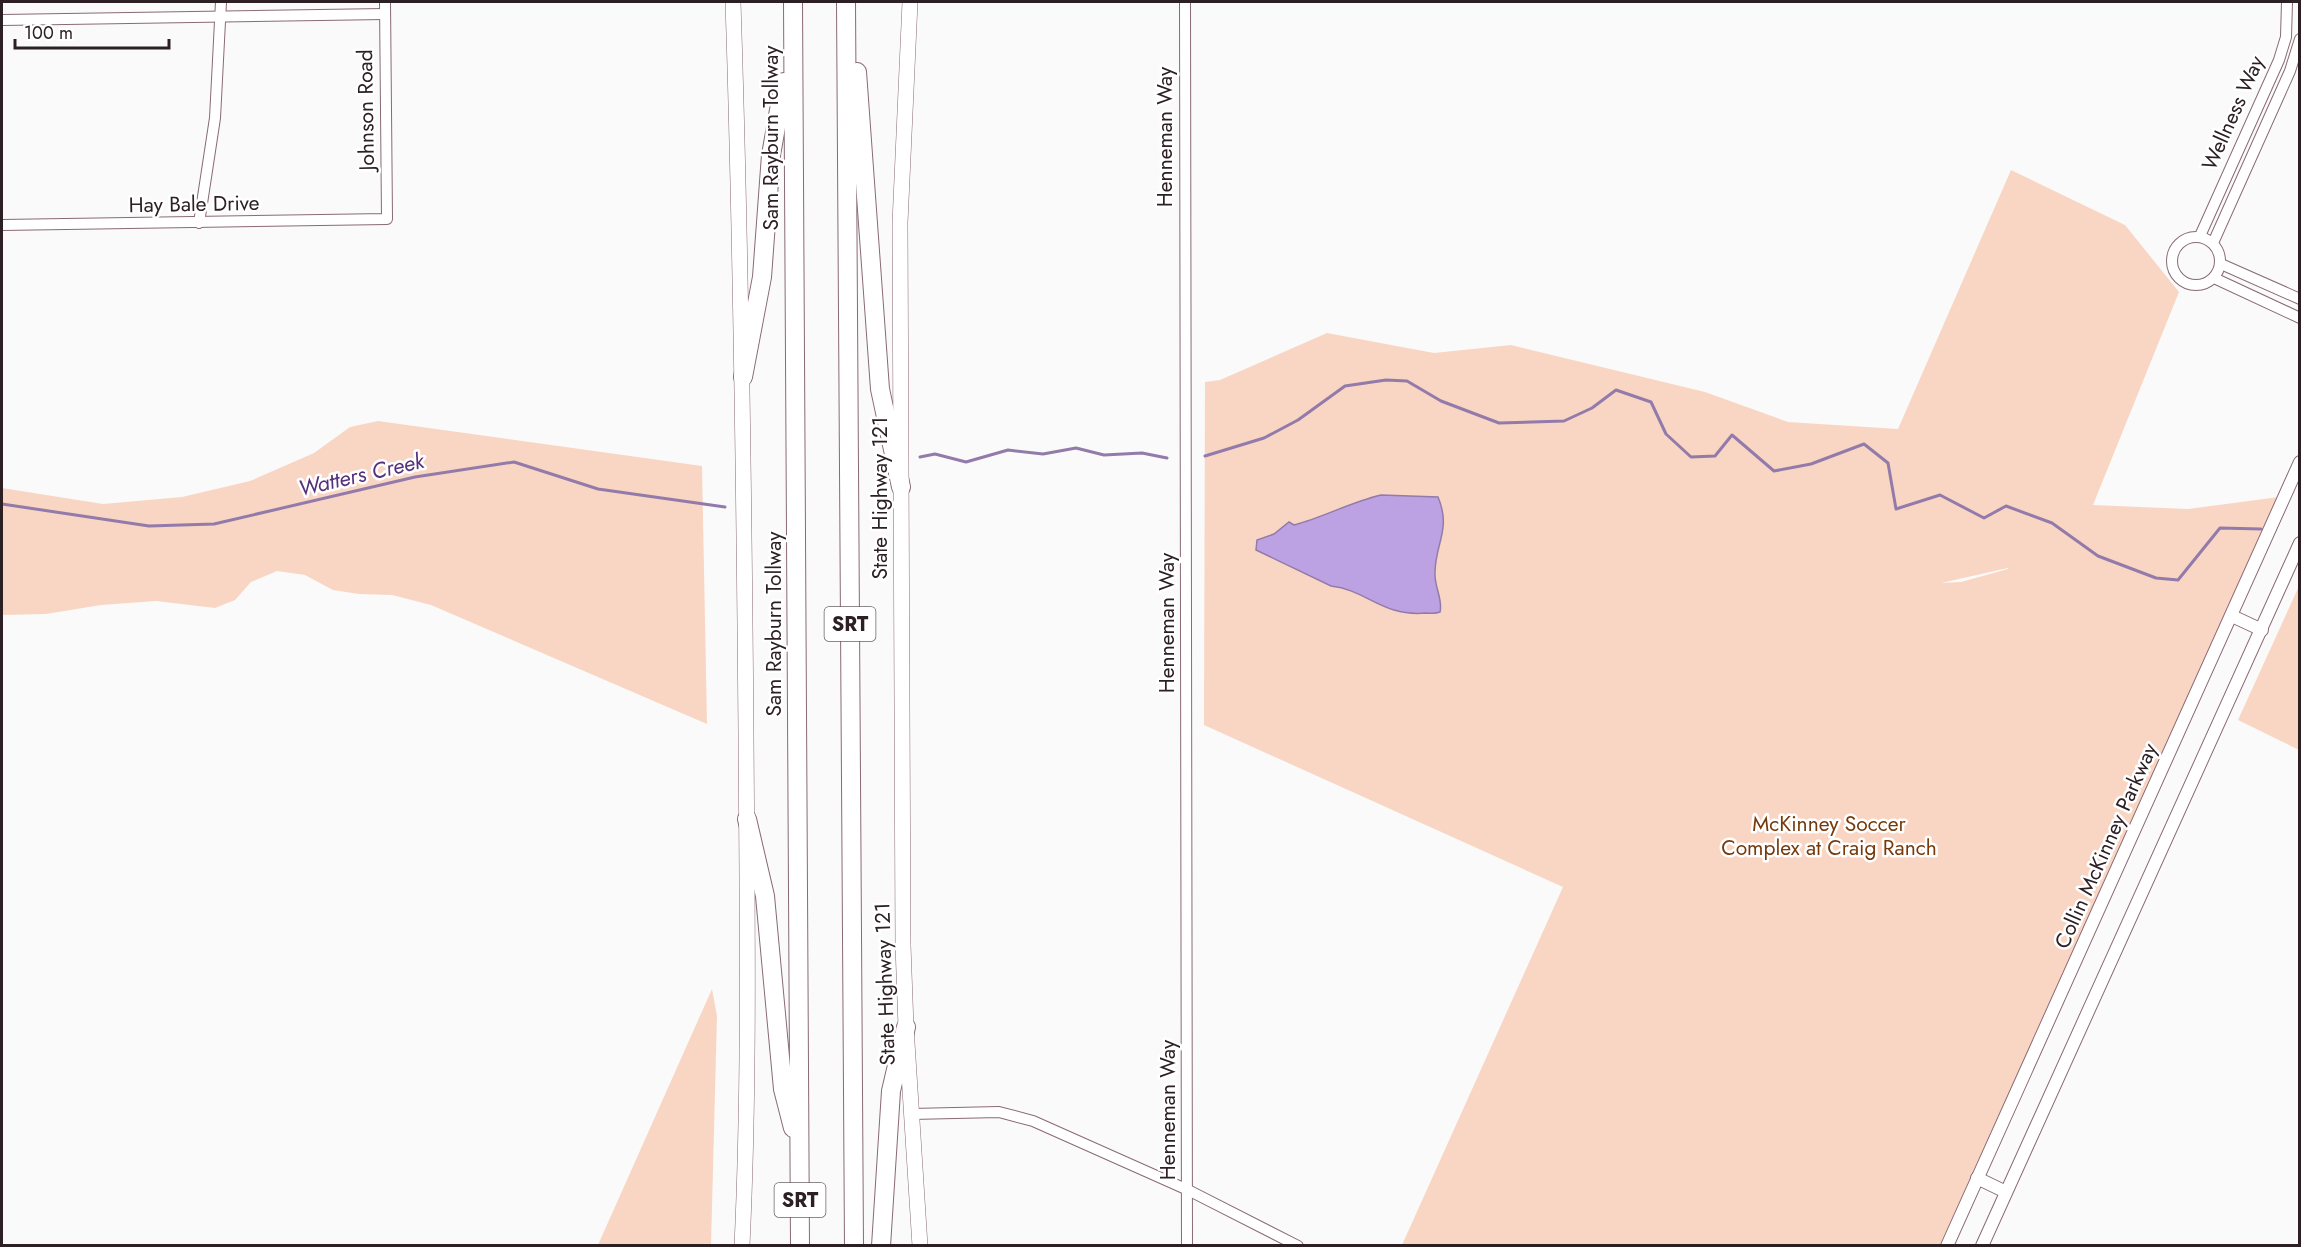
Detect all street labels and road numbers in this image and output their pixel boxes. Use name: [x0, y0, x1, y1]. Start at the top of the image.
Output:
street label: Sam Rayburn Tollway: [756, 45, 786, 231]
street label: Johnson Road: [350, 49, 382, 174]
street label: Wellness Way: [2194, 50, 2272, 175]
street label: Henneman Way: [1150, 66, 1180, 207]
street label: Hay Bale Drive: [128, 188, 260, 220]
street label: State Highway 121: [865, 417, 895, 579]
street label: Sam Rayburn Tollway: [759, 531, 789, 717]
street label: Henneman Way: [1152, 552, 1182, 693]
road number: SRT: [824, 607, 876, 641]
street label: Collin McKinney Parkway: [2047, 738, 2165, 954]
street label: State Highway 121: [867, 902, 903, 1066]
street label: Henneman Way: [1153, 1039, 1183, 1180]
road number: SRT: [774, 1183, 826, 1217]

